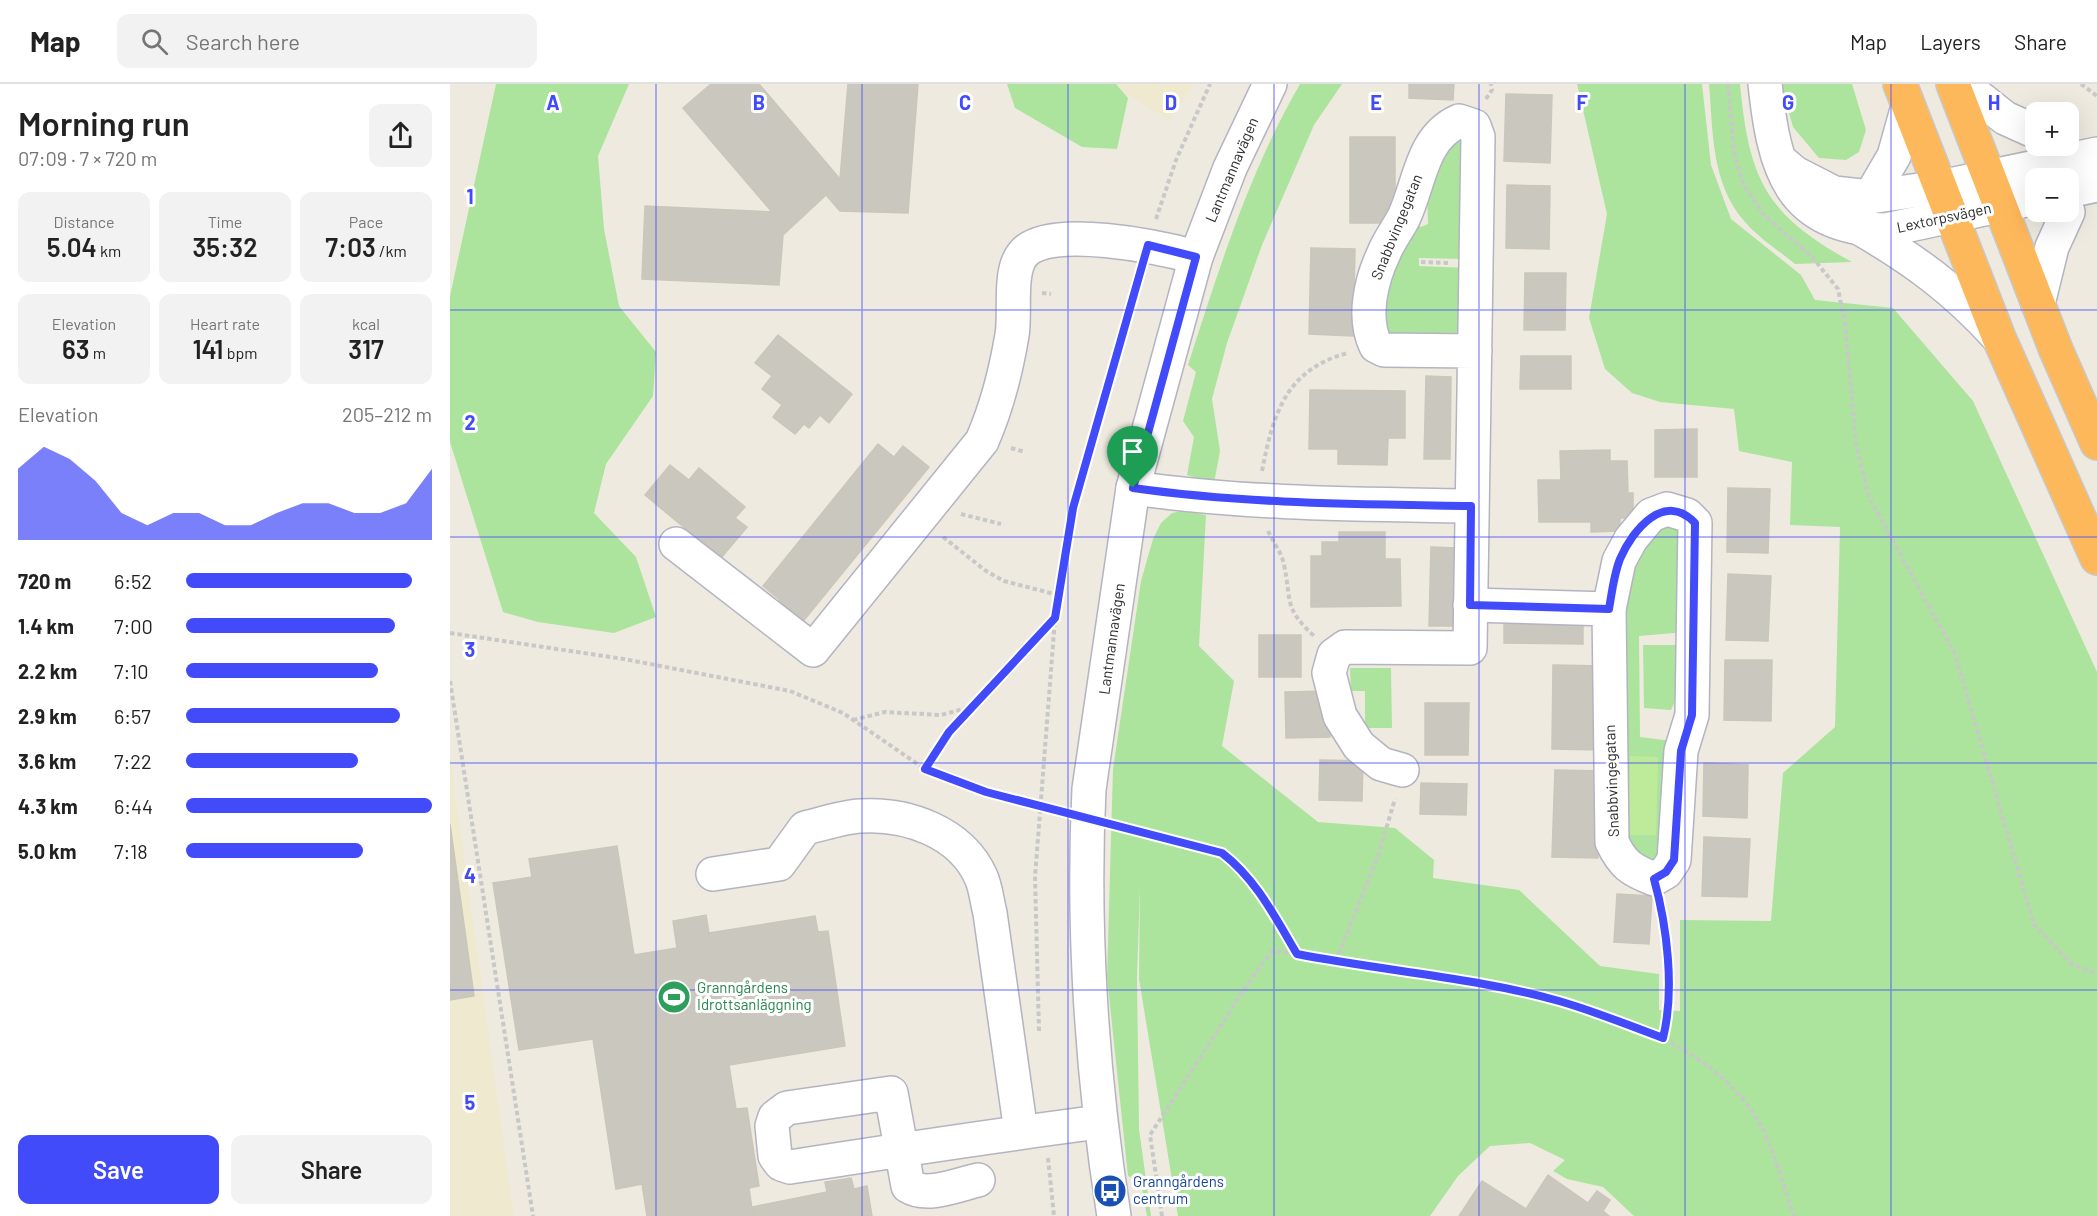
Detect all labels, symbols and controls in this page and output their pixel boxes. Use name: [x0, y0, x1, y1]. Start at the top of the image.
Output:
search box: [117, 14, 537, 68]
text: Map: [30, 24, 81, 58]
icon: search: [138, 25, 171, 58]
text: Search here: [186, 28, 300, 54]
text: Map: [1850, 29, 1887, 54]
text: Layers: [1920, 29, 1981, 54]
text: Share: [2014, 29, 2067, 54]
text: A: [546, 90, 560, 114]
text: B: [753, 90, 765, 114]
text: C: [959, 90, 971, 114]
text: D: [1165, 90, 1177, 114]
text: E: [1370, 90, 1382, 114]
text: F: [1576, 90, 1588, 114]
text: G: [1782, 90, 1794, 114]
text: H: [1988, 90, 2000, 114]
map controls: [2025, 102, 2079, 222]
button: +: [2025, 102, 2079, 156]
text: Morning run: [18, 103, 190, 143]
button: share: [369, 104, 432, 167]
street label: Lantmannavägen: [1201, 114, 1261, 225]
text: 07:09 · 7 × 720 m: [18, 146, 157, 170]
button: −: [2025, 168, 2079, 222]
street label: Snabbvingegatan: [1367, 171, 1426, 282]
text: 1: [466, 184, 474, 208]
street label: Lextorpsvägen: [1895, 198, 1993, 236]
text: Distance: [54, 212, 114, 231]
text: Time: [208, 212, 242, 231]
text: Pace: [349, 212, 383, 231]
text: 5.04: [47, 231, 97, 262]
text: 35:32: [193, 231, 257, 262]
text: 7:03: [325, 231, 376, 262]
text: km: [97, 241, 121, 260]
text: /km: [376, 241, 407, 260]
text: Elevation: [52, 314, 116, 333]
text: Heart rate: [190, 314, 260, 333]
text: kcal: [352, 314, 380, 333]
text: 63: [62, 333, 90, 364]
text: 141: [192, 333, 224, 364]
text: 317: [348, 333, 384, 364]
text: m: [90, 343, 106, 362]
text: bpm: [224, 343, 258, 362]
text: Elevation: [18, 402, 99, 426]
text: 205–212 m: [342, 402, 432, 426]
text: 2: [464, 410, 476, 434]
pin: [1107, 426, 1158, 488]
icon: arrive: [1116, 435, 1149, 468]
text: 720 m: [18, 569, 71, 593]
text: 6:52: [114, 569, 152, 593]
street label: Lantmannavägen: [1094, 582, 1128, 696]
text: 1.4 km: [18, 614, 74, 638]
text: 7:00: [114, 614, 153, 638]
text: 3: [465, 637, 475, 661]
text: 2.2 km: [18, 659, 77, 683]
text: 7:10: [114, 659, 149, 683]
text: 2.9 km: [18, 704, 77, 728]
text: 6:57: [114, 704, 151, 728]
street label: Snabbvingegatan: [1600, 724, 1622, 838]
text: 3.6 km: [18, 749, 76, 773]
text: 7:22: [114, 749, 152, 773]
text: 4.3 km: [18, 794, 78, 818]
text: 6:44: [114, 794, 153, 818]
text: 5.0 km: [18, 839, 76, 863]
text: 7:18: [114, 839, 148, 863]
text: 4: [464, 863, 476, 887]
place label: Granngårdens Idrottsanläggning: [697, 978, 812, 1013]
sports icon: Granngårdens Idrottsanläggning: [656, 979, 692, 1015]
text: 5: [465, 1090, 476, 1114]
button: Save: [18, 1135, 219, 1204]
button: Share: [231, 1135, 432, 1204]
place label: Granngårdens centrum: [1133, 1172, 1224, 1207]
bus stop icon: Granngårdens centrum: [1092, 1173, 1128, 1209]

